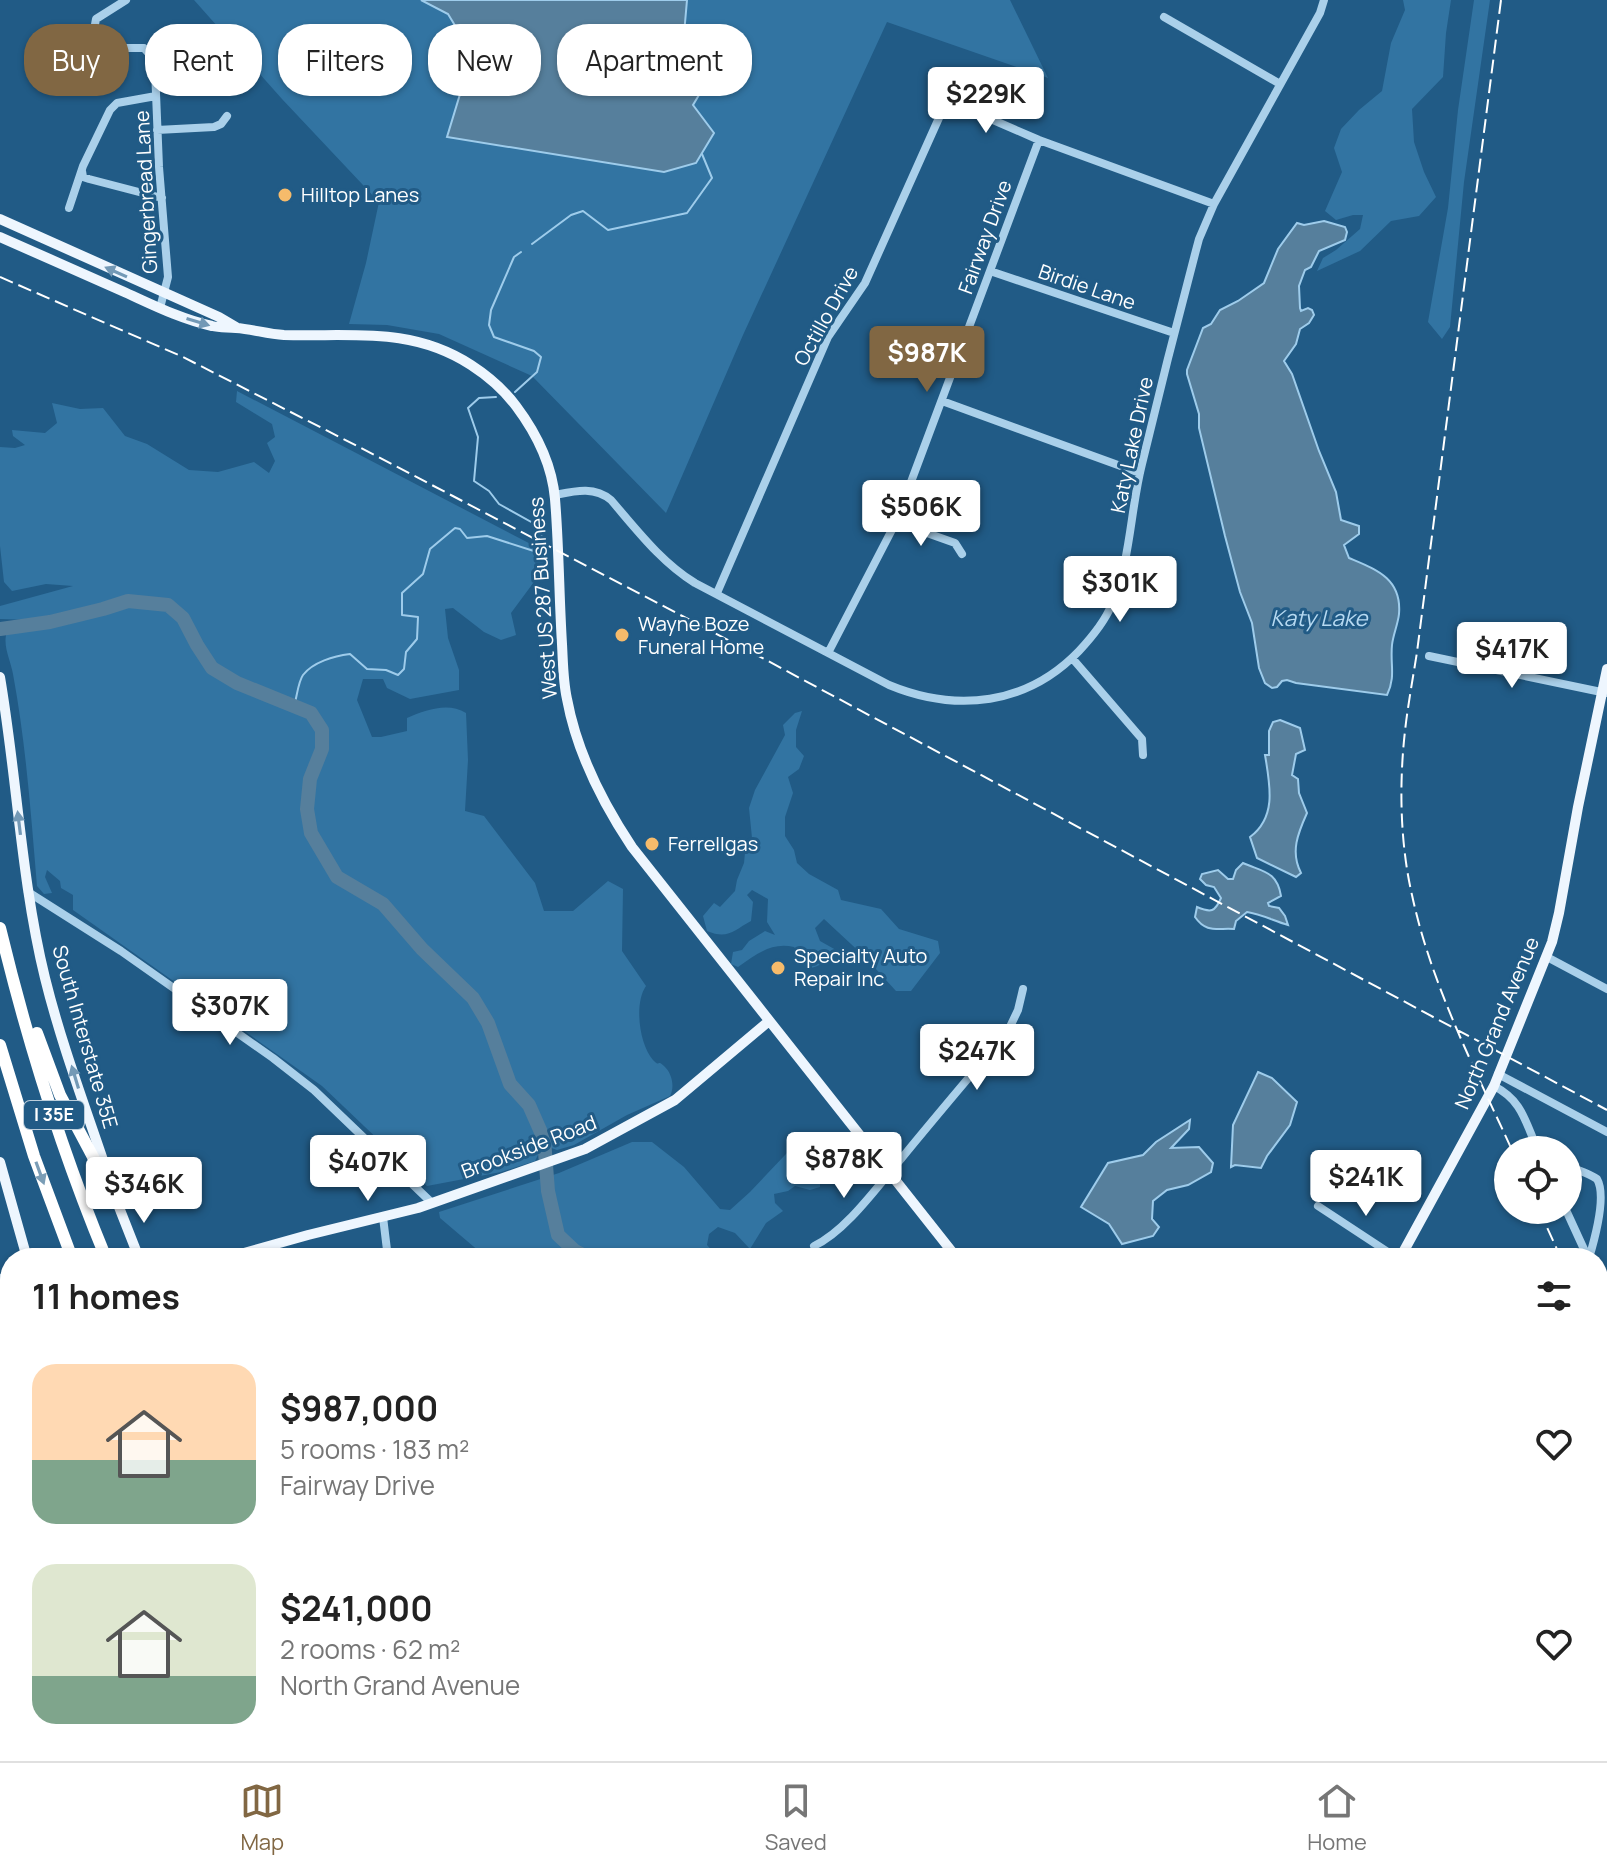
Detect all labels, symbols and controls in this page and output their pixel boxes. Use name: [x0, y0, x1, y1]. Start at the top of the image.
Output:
chip: Buy: [24, 24, 129, 96]
chip: Rent: [145, 24, 262, 96]
chip: Filters: [278, 24, 412, 96]
chip: New: [428, 24, 541, 96]
chip: Apartment: [557, 24, 752, 96]
pin: $229K: [930, 67, 1042, 135]
text: $229K: [946, 75, 1026, 111]
street label: Gingerbread Lane: [128, 110, 163, 274]
street label: Fairway Drive: [951, 176, 1018, 297]
place label: Hilltop Lanes: [301, 181, 419, 208]
marker: Hilltop Lanes: [276, 186, 294, 204]
street label: Birdie Lane: [1035, 257, 1139, 316]
street label: Octillo Drive: [787, 261, 864, 370]
one-way arrow: [105, 265, 128, 279]
one-way arrow: [186, 316, 210, 329]
pin: $987K: [871, 326, 983, 394]
text: $987K: [887, 334, 967, 370]
street label: Katy Lake Drive: [1104, 374, 1159, 516]
pin: $506K: [865, 480, 977, 548]
text: $506K: [880, 488, 962, 524]
street label: West US 287 Business: [522, 496, 563, 700]
pin: $301K: [1064, 556, 1176, 624]
text: $301K: [1082, 564, 1158, 600]
water label: Katy Lake: [1271, 603, 1369, 633]
place label: Wayne Boze Funeral Home: [638, 610, 764, 660]
pin: $417K: [1456, 622, 1568, 690]
marker: Wayne Boze Funeral Home: [613, 626, 631, 644]
text: $417K: [1475, 630, 1549, 666]
one-way arrow: [13, 810, 26, 835]
place label: Ferrellgas: [668, 830, 758, 857]
marker: Ferrellgas: [643, 835, 661, 853]
street label: North Grand Avenue: [1448, 932, 1545, 1113]
street label: South Interstate 35E: [46, 942, 125, 1132]
place label: Specialty Auto Repair Inc: [794, 942, 927, 992]
marker: Specialty Auto Repair Inc: [769, 959, 787, 977]
pin: $307K: [174, 979, 286, 1047]
text: $307K: [190, 987, 270, 1023]
pin: $247K: [921, 1024, 1033, 1092]
text: $247K: [938, 1032, 1016, 1068]
one-way arrow: [68, 1064, 81, 1088]
road number: I 35E: [24, 1101, 84, 1129]
street label: Brookside Road: [457, 1108, 600, 1185]
pin: $878K: [788, 1132, 900, 1200]
pin: $407K: [312, 1135, 424, 1203]
map controls: [1494, 1136, 1582, 1224]
button: locate: [1494, 1136, 1582, 1224]
text: $878K: [805, 1140, 883, 1176]
text: $407K: [328, 1143, 408, 1179]
pin: $241K: [1310, 1150, 1422, 1218]
pin: $346K: [88, 1157, 200, 1225]
text: $241K: [1328, 1158, 1404, 1194]
one-way arrow: [34, 1161, 47, 1185]
text: $346K: [104, 1165, 184, 1201]
text: 11 homes: [32, 1273, 180, 1319]
icon: filters: [1532, 1274, 1576, 1318]
text: $987,000: [280, 1385, 438, 1431]
icon: home: [96, 1396, 192, 1492]
icon: heart: [1532, 1422, 1576, 1466]
text: 5 rooms · 183 m²: [280, 1431, 469, 1467]
text: Fairway Drive: [280, 1467, 435, 1503]
text: $241,000: [280, 1585, 433, 1631]
icon: home: [96, 1596, 192, 1692]
icon: heart: [1532, 1622, 1576, 1666]
text: 2 rooms · 62 m²: [280, 1631, 460, 1667]
text: North Grand Avenue: [280, 1667, 520, 1703]
tab: Map: [240, 1779, 284, 1857]
tab: Saved: [765, 1779, 827, 1857]
tab: Home: [1307, 1779, 1367, 1857]

